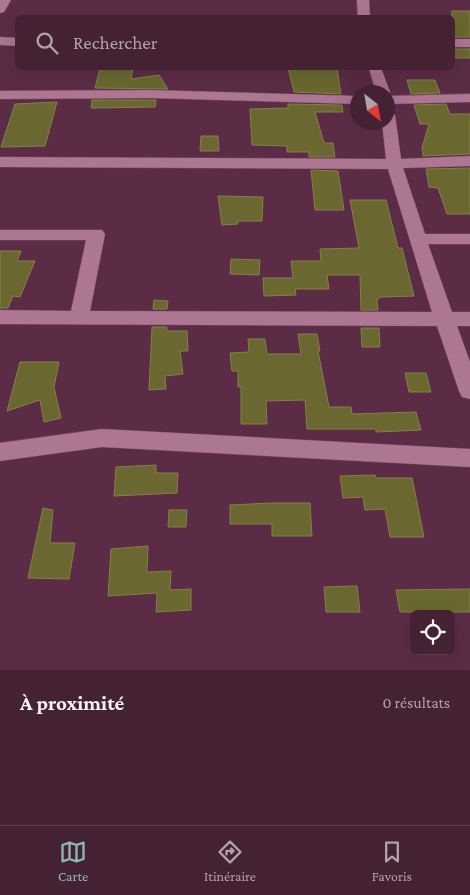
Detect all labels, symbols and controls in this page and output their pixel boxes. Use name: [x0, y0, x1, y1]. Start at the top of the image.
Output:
search box: [15, 15, 455, 70]
icon: search: [33, 29, 61, 57]
text: Rechercher: [73, 32, 157, 53]
north arrow: [350, 85, 395, 130]
map controls: [410, 610, 455, 655]
button: locate: [410, 610, 455, 655]
text: À proximité: [20, 691, 124, 715]
text: 0 résultats: [383, 694, 450, 711]
tab: Carte: [58, 838, 88, 884]
tab: Itinéraire: [204, 838, 256, 884]
tab: Favoris: [372, 838, 412, 884]

